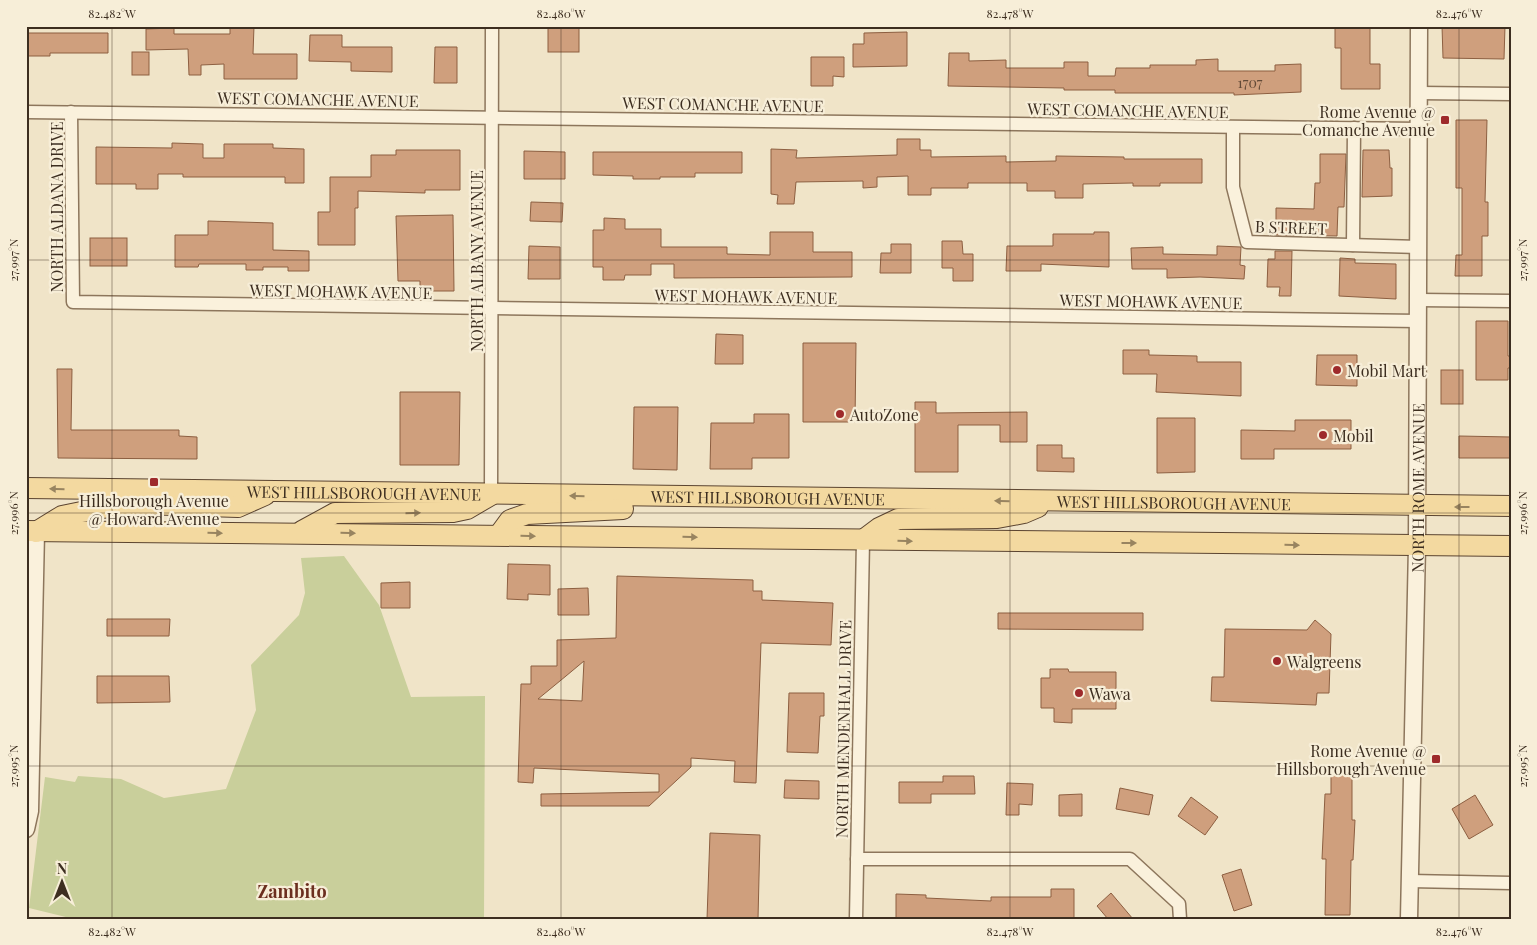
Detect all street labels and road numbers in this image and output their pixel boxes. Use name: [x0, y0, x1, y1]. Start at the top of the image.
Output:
street label: WEST COMANCHE AVENUE: [216, 87, 419, 111]
street label: WEST COMANCHE AVENUE: [621, 92, 824, 116]
street label: WEST COMANCHE AVENUE: [1026, 98, 1229, 122]
street label: NORTH ALDANA DRIVE: [46, 121, 67, 293]
street label: NORTH ALBANY AVENUE: [466, 170, 487, 352]
street label: B STREET: [1254, 215, 1328, 239]
street label: WEST MOHAWK AVENUE: [248, 279, 433, 303]
street label: WEST MOHAWK AVENUE: [653, 284, 838, 308]
street label: WEST MOHAWK AVENUE: [1058, 289, 1243, 313]
street label: NORTH ROME AVENUE: [1406, 403, 1428, 573]
street label: WEST HILLSBOROUGH AVENUE: [246, 480, 481, 504]
street label: WEST HILLSBOROUGH AVENUE: [650, 485, 885, 509]
street label: WEST HILLSBOROUGH AVENUE: [1056, 490, 1291, 514]
street label: NORTH MENDENHALL DRIVE: [831, 620, 855, 838]

